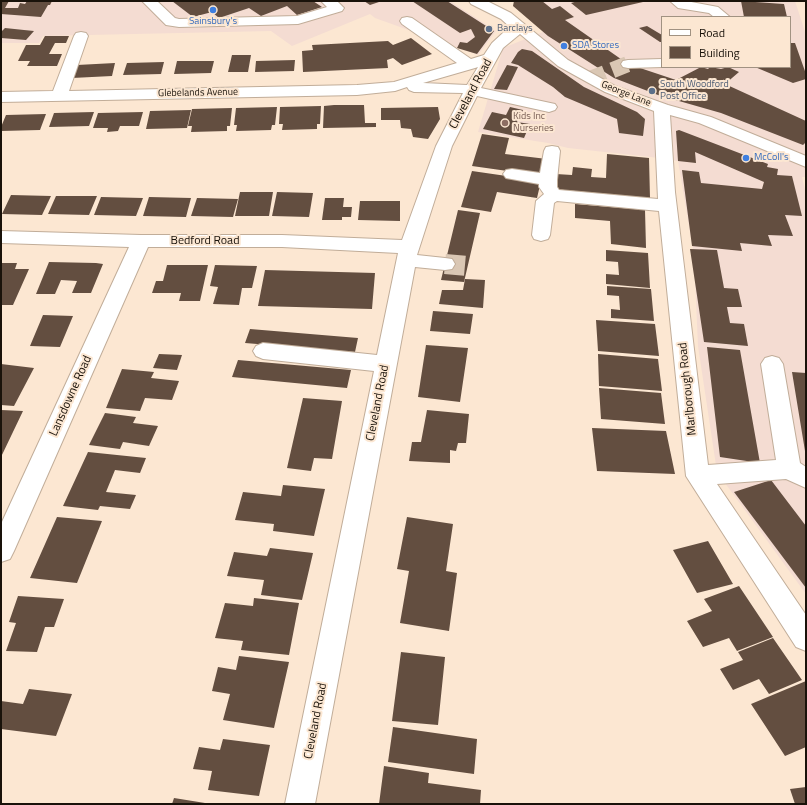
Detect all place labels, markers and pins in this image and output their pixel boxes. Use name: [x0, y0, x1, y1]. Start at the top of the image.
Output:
marker: Sainsbury's: [208, 5, 218, 15]
place label: Sainsbury's: [189, 16, 237, 28]
place label: Barclays: [497, 23, 533, 35]
marker: Barclays: [484, 24, 494, 34]
place label: SDA Stores: [572, 40, 619, 52]
marker: SDA Stores: [559, 41, 569, 51]
place label: South Woodford Post Office: [660, 79, 729, 102]
marker: South Woodford Post Office: [647, 86, 657, 96]
place label: Kids Inc Nurseries: [513, 111, 554, 134]
marker: Kids Inc Nurseries: [500, 118, 510, 128]
place label: McColl's: [754, 152, 789, 164]
marker: McColl's: [741, 153, 751, 163]

